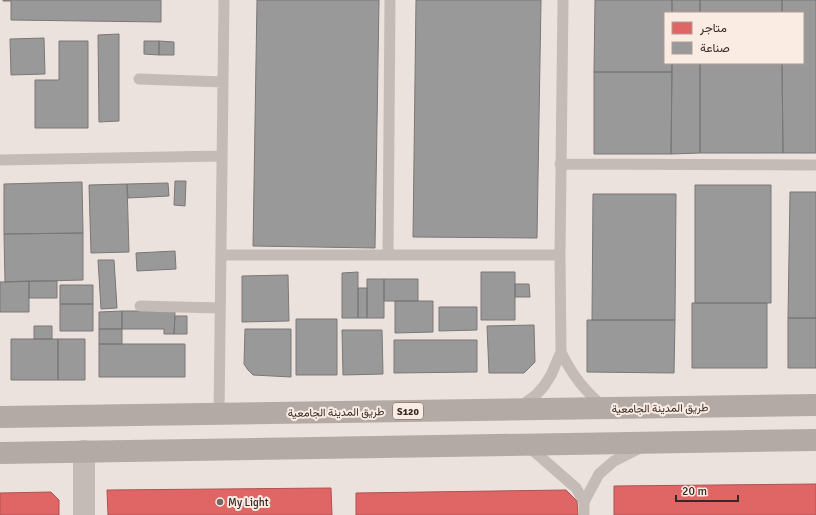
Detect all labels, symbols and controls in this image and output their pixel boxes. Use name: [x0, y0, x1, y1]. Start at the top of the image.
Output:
legend: [664, 12, 804, 64]
text: متاجر: [699, 21, 727, 36]
text: صناعة: [700, 41, 730, 56]
street label: طريق المدينة الجامعية: [611, 401, 709, 416]
road number: S120: [393, 403, 423, 419]
street label: طريق المدينة الجامعية: [287, 405, 385, 420]
scale bar: [676, 477, 738, 503]
text: 20 m: [682, 484, 707, 499]
place label: My Light: [228, 496, 269, 509]
marker: My Light: [215, 497, 225, 507]

